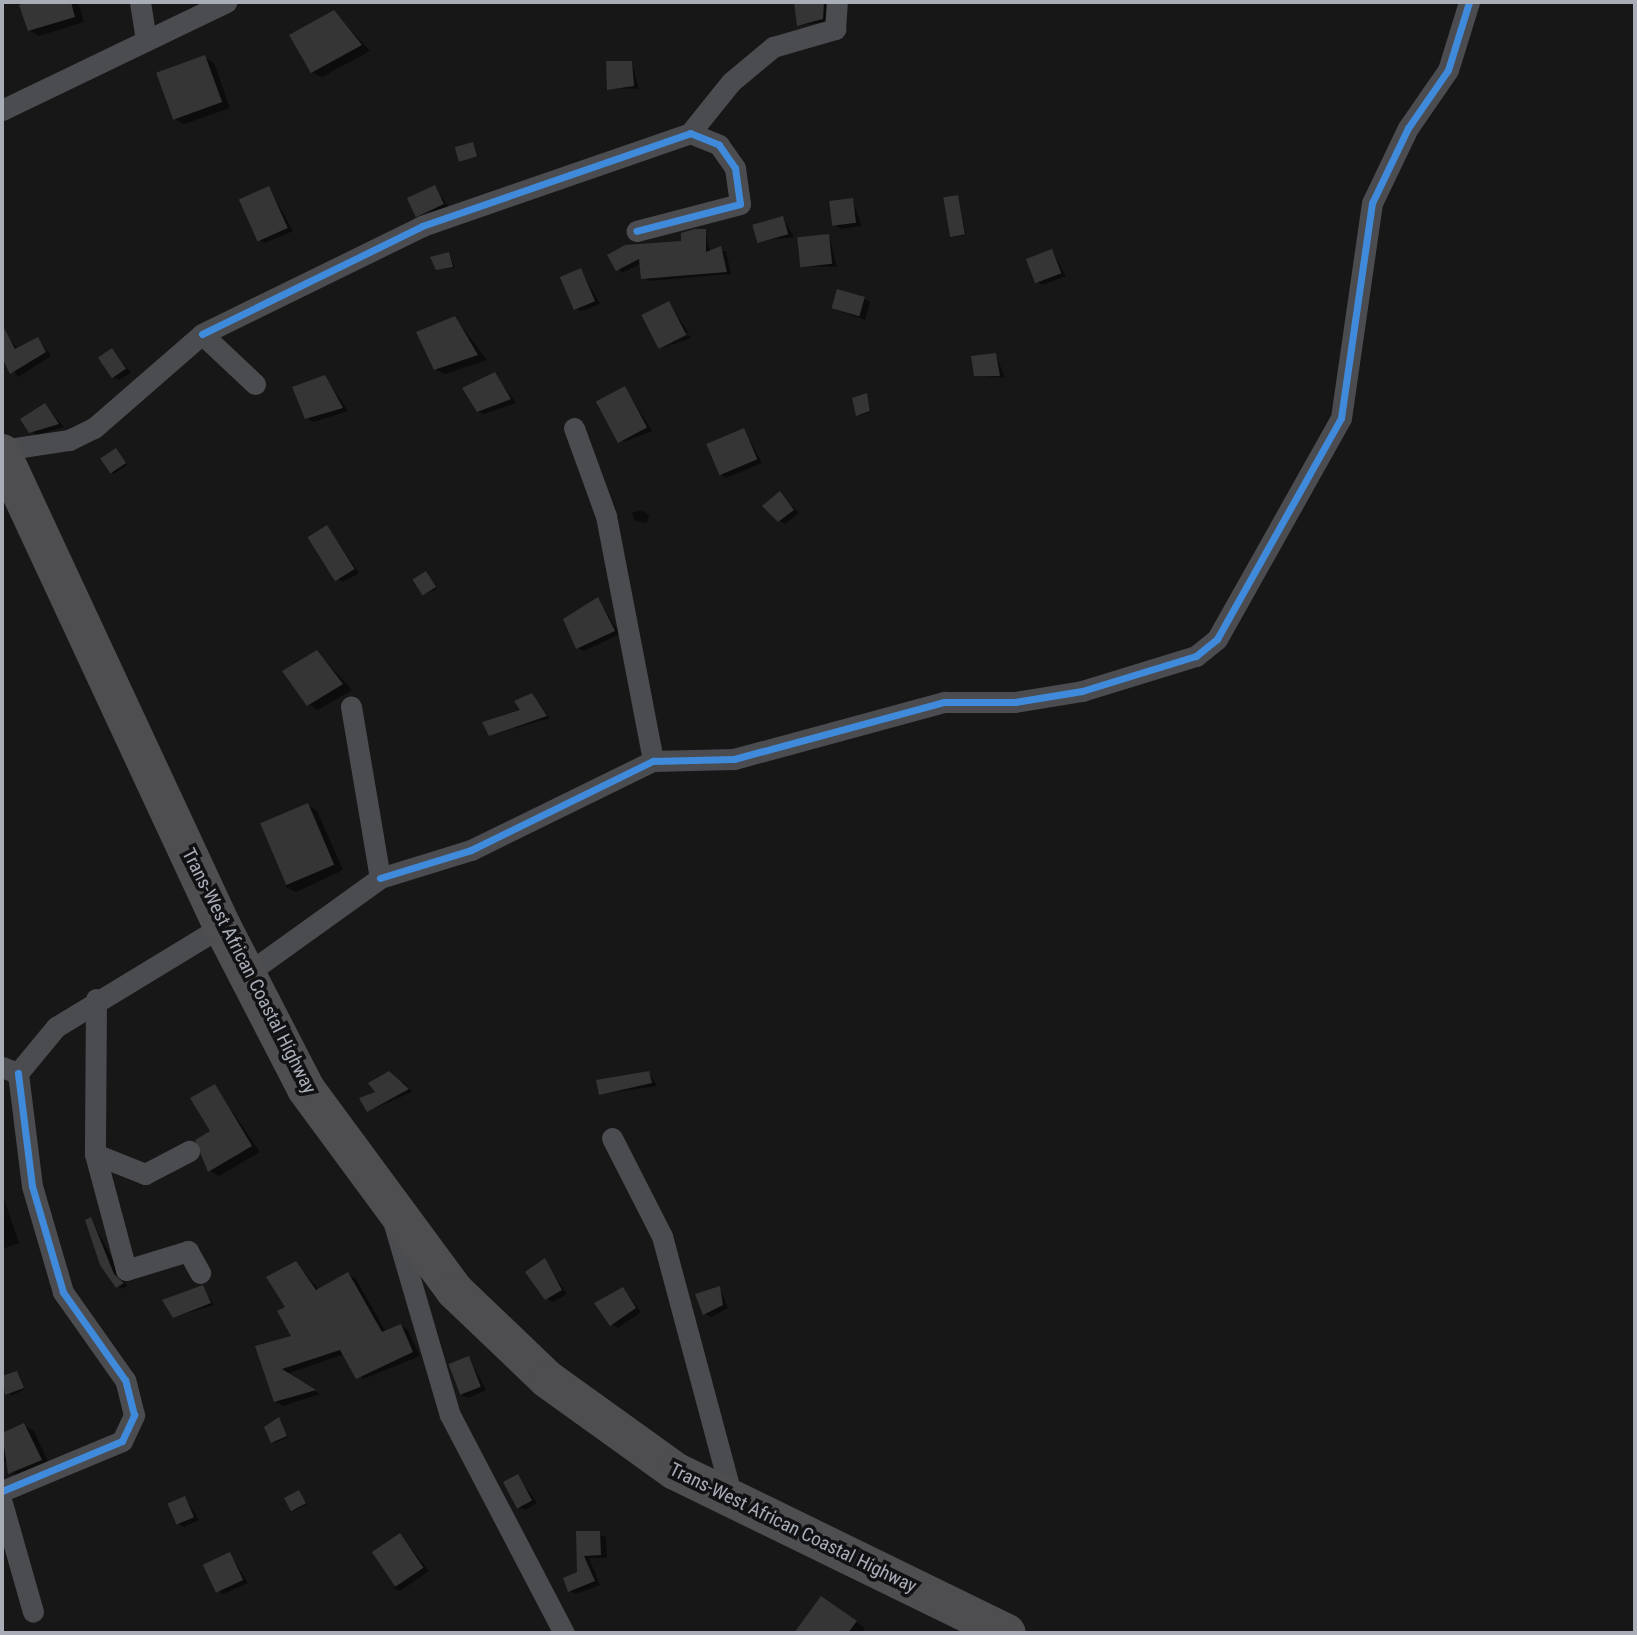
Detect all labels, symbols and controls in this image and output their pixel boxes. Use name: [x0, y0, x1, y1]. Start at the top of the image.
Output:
street label: Trans-West African Coastal Highway: [177, 845, 321, 1097]
street label: Trans-West African Coastal Highway: [666, 1458, 920, 1598]

